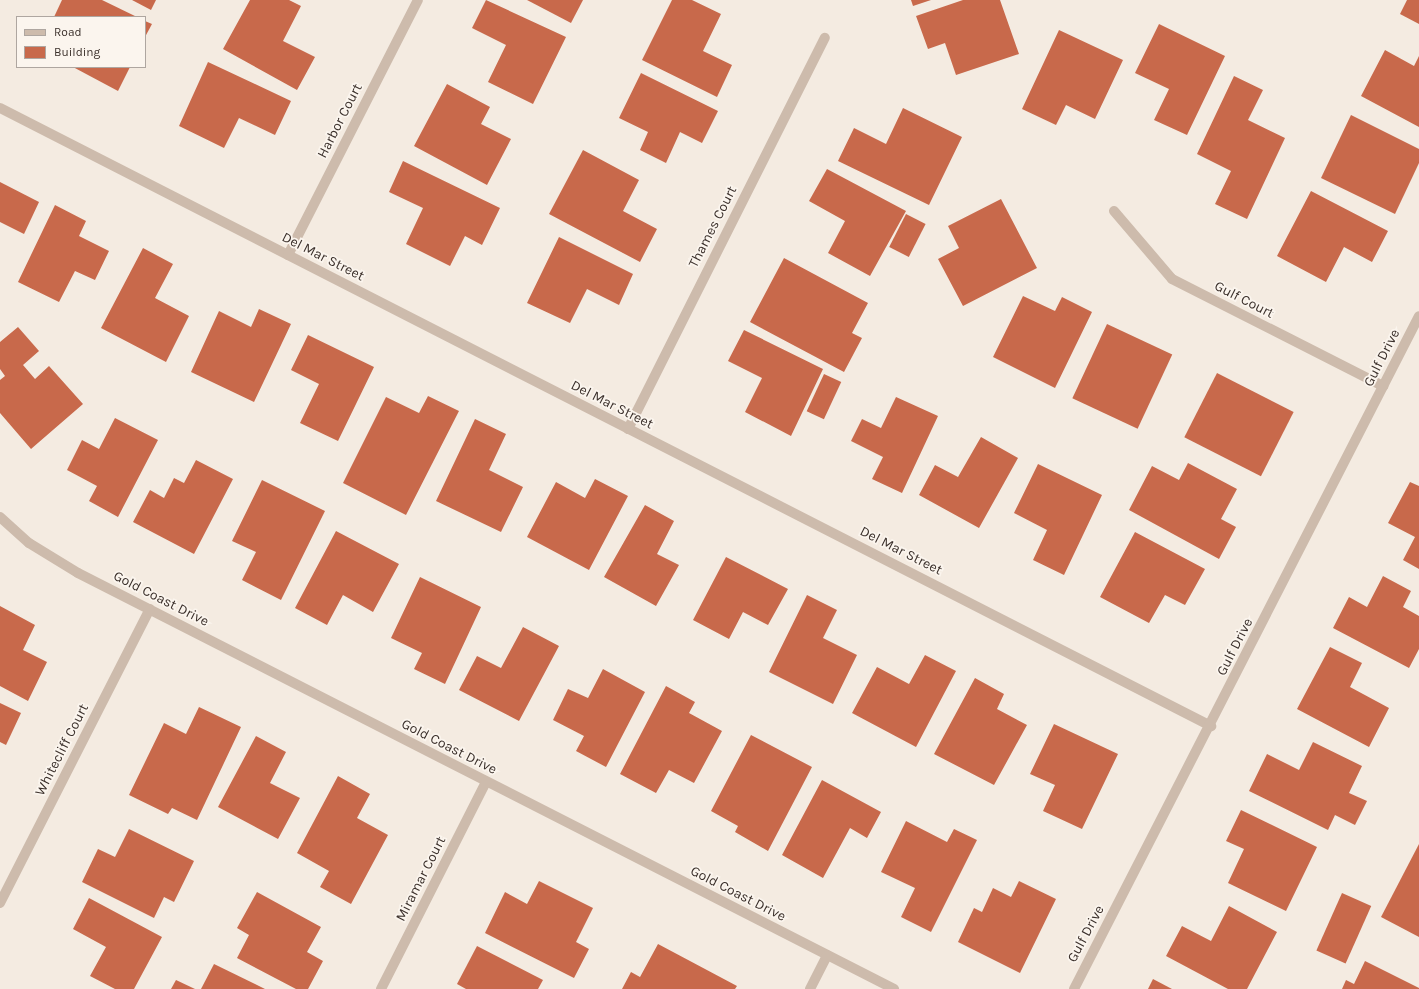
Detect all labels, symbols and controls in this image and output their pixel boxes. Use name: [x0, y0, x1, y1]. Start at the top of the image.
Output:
legend: [16, 16, 146, 68]
text: Road: [54, 25, 82, 39]
text: Building: [54, 45, 100, 59]
street label: Harbor Court: [314, 81, 366, 161]
street label: Thames Court: [685, 183, 741, 271]
street label: Del Mar Street: [279, 229, 367, 285]
street label: Gulf Court: [1211, 278, 1277, 322]
street label: Gulf Drive: [1360, 326, 1404, 390]
street label: Del Mar Street: [568, 377, 656, 433]
street label: Del Mar Street: [857, 523, 945, 579]
street label: Gold Coast Drive: [111, 568, 211, 630]
street label: Gulf Drive: [1213, 615, 1257, 679]
street label: Whitecliff Court: [32, 701, 92, 799]
street label: Gold Coast Drive: [399, 716, 499, 778]
street label: Miramar Court: [392, 834, 450, 924]
street label: Gold Coast Drive: [688, 863, 788, 925]
street label: Gulf Drive: [1064, 903, 1108, 965]

